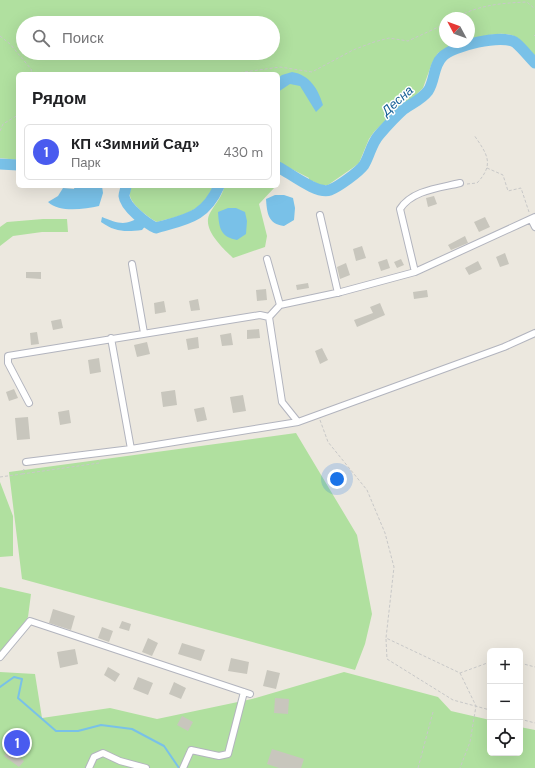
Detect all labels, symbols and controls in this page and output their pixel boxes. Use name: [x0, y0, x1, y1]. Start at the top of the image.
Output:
north arrow: [439, 12, 475, 48]
search box: [16, 16, 280, 60]
icon: search: [30, 27, 52, 49]
text: Поиск: [62, 28, 104, 48]
water label: Десна: [376, 82, 417, 120]
text: Рядом: [32, 87, 87, 109]
text: КП «Зимний Сад»: [71, 134, 200, 154]
text: 1: [44, 144, 48, 161]
text: 430 m: [223, 144, 263, 161]
text: Парк: [71, 154, 101, 171]
your location: [327, 469, 347, 489]
map controls: [487, 648, 523, 756]
button: +: [487, 648, 523, 684]
button: −: [487, 684, 523, 720]
button: locate: [487, 720, 523, 756]
pin: 1: [4, 728, 30, 758]

